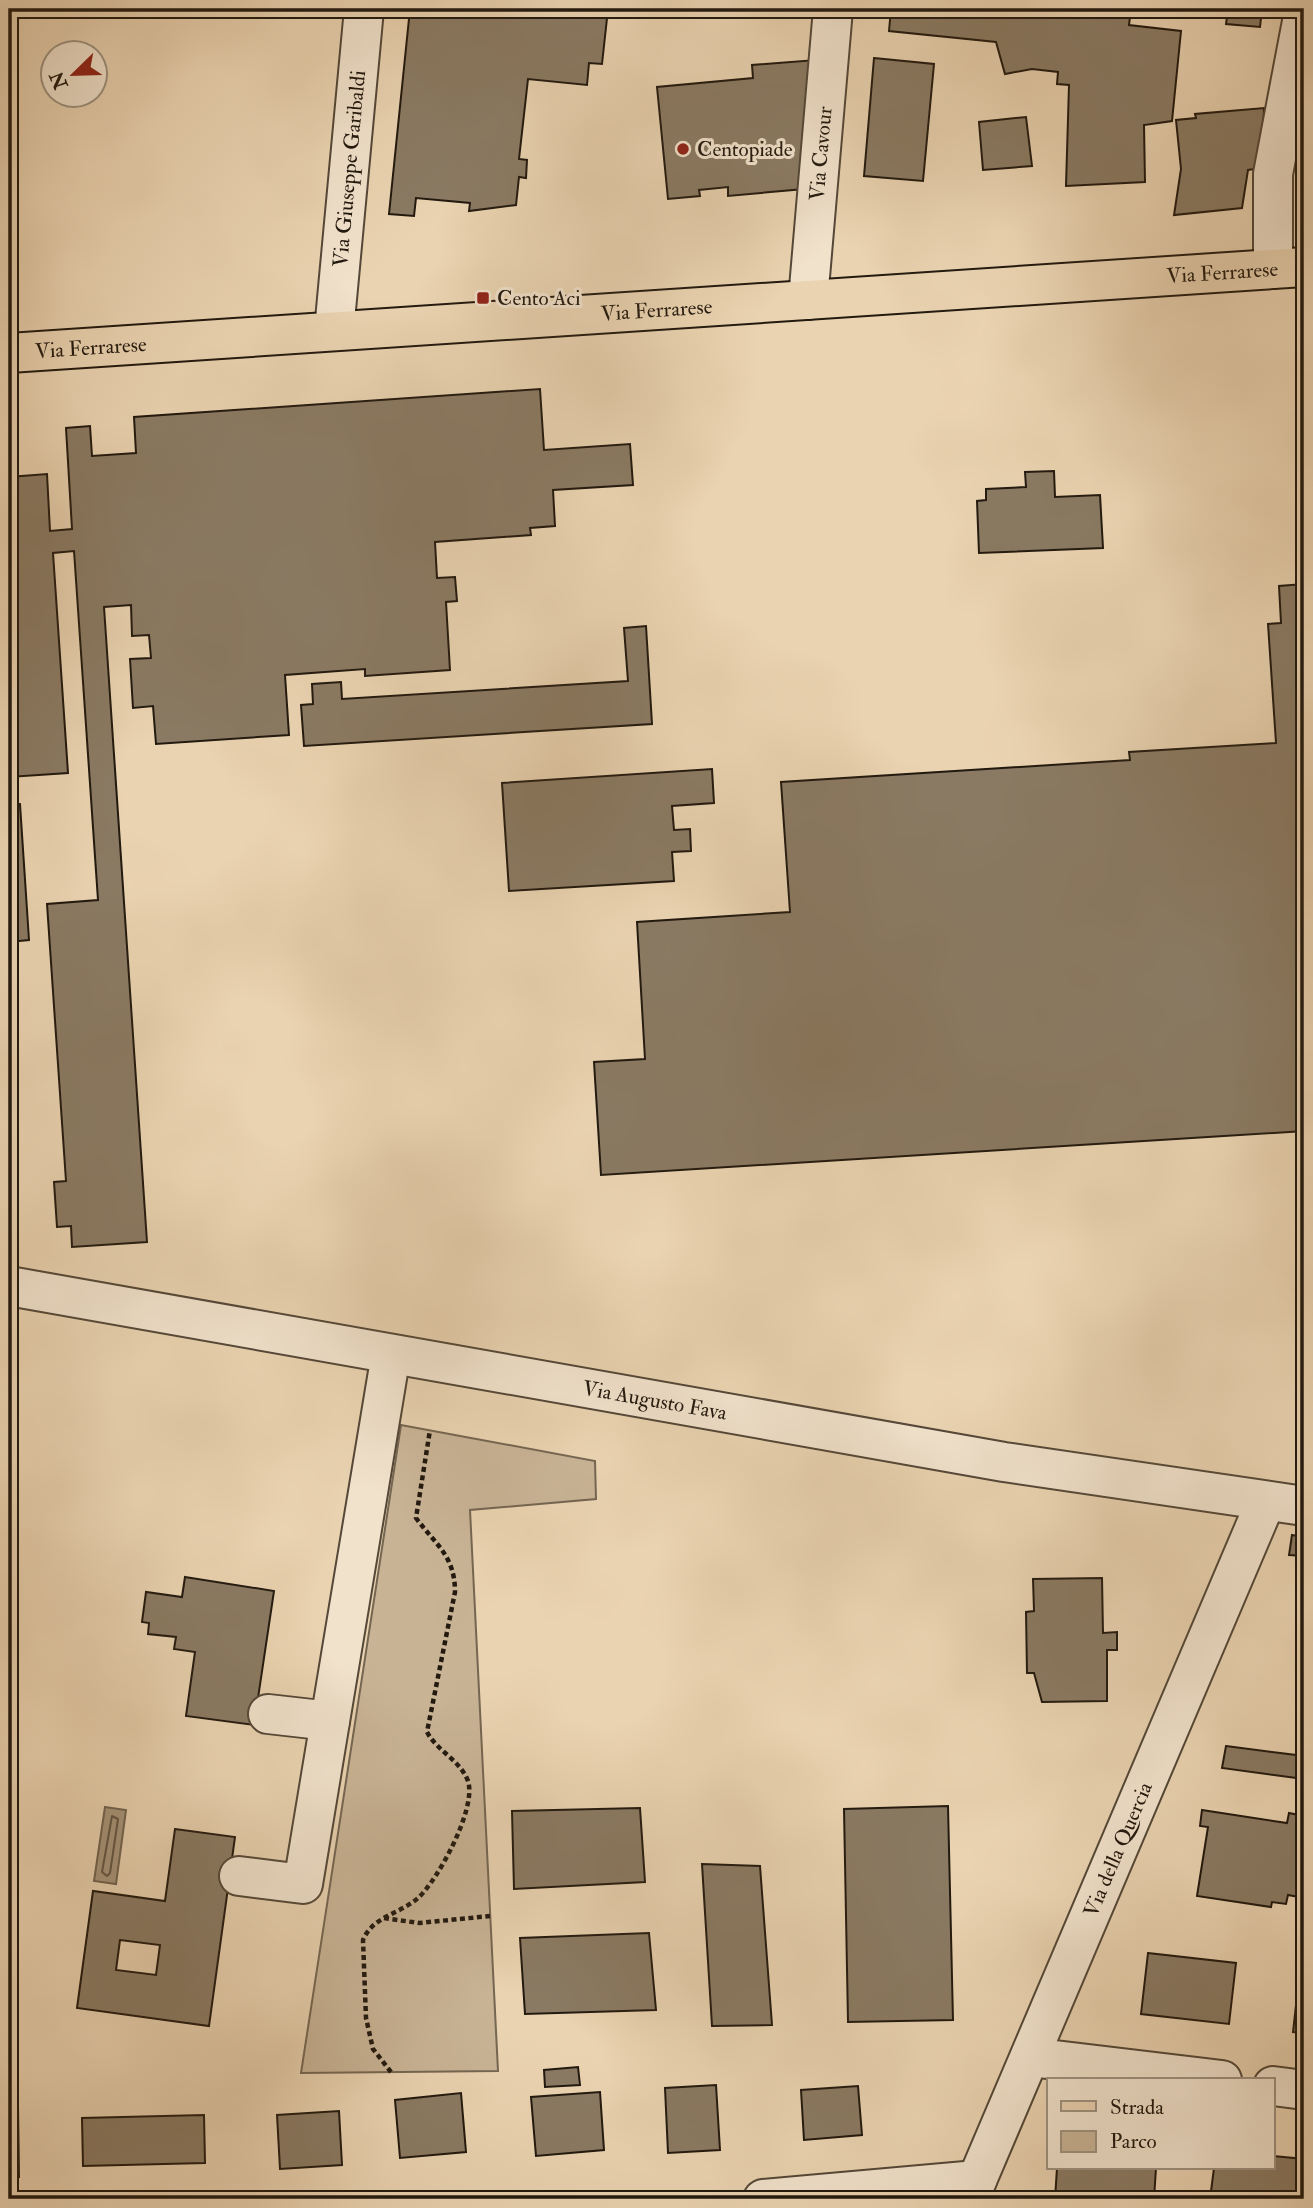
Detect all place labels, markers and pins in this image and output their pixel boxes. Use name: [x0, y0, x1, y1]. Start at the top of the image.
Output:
place label: Centopiade: [697, 136, 793, 163]
marker: Centopiade: [675, 141, 691, 157]
place label: Cento Aci: [497, 285, 581, 312]
marker: Cento Aci: [475, 290, 491, 306]

